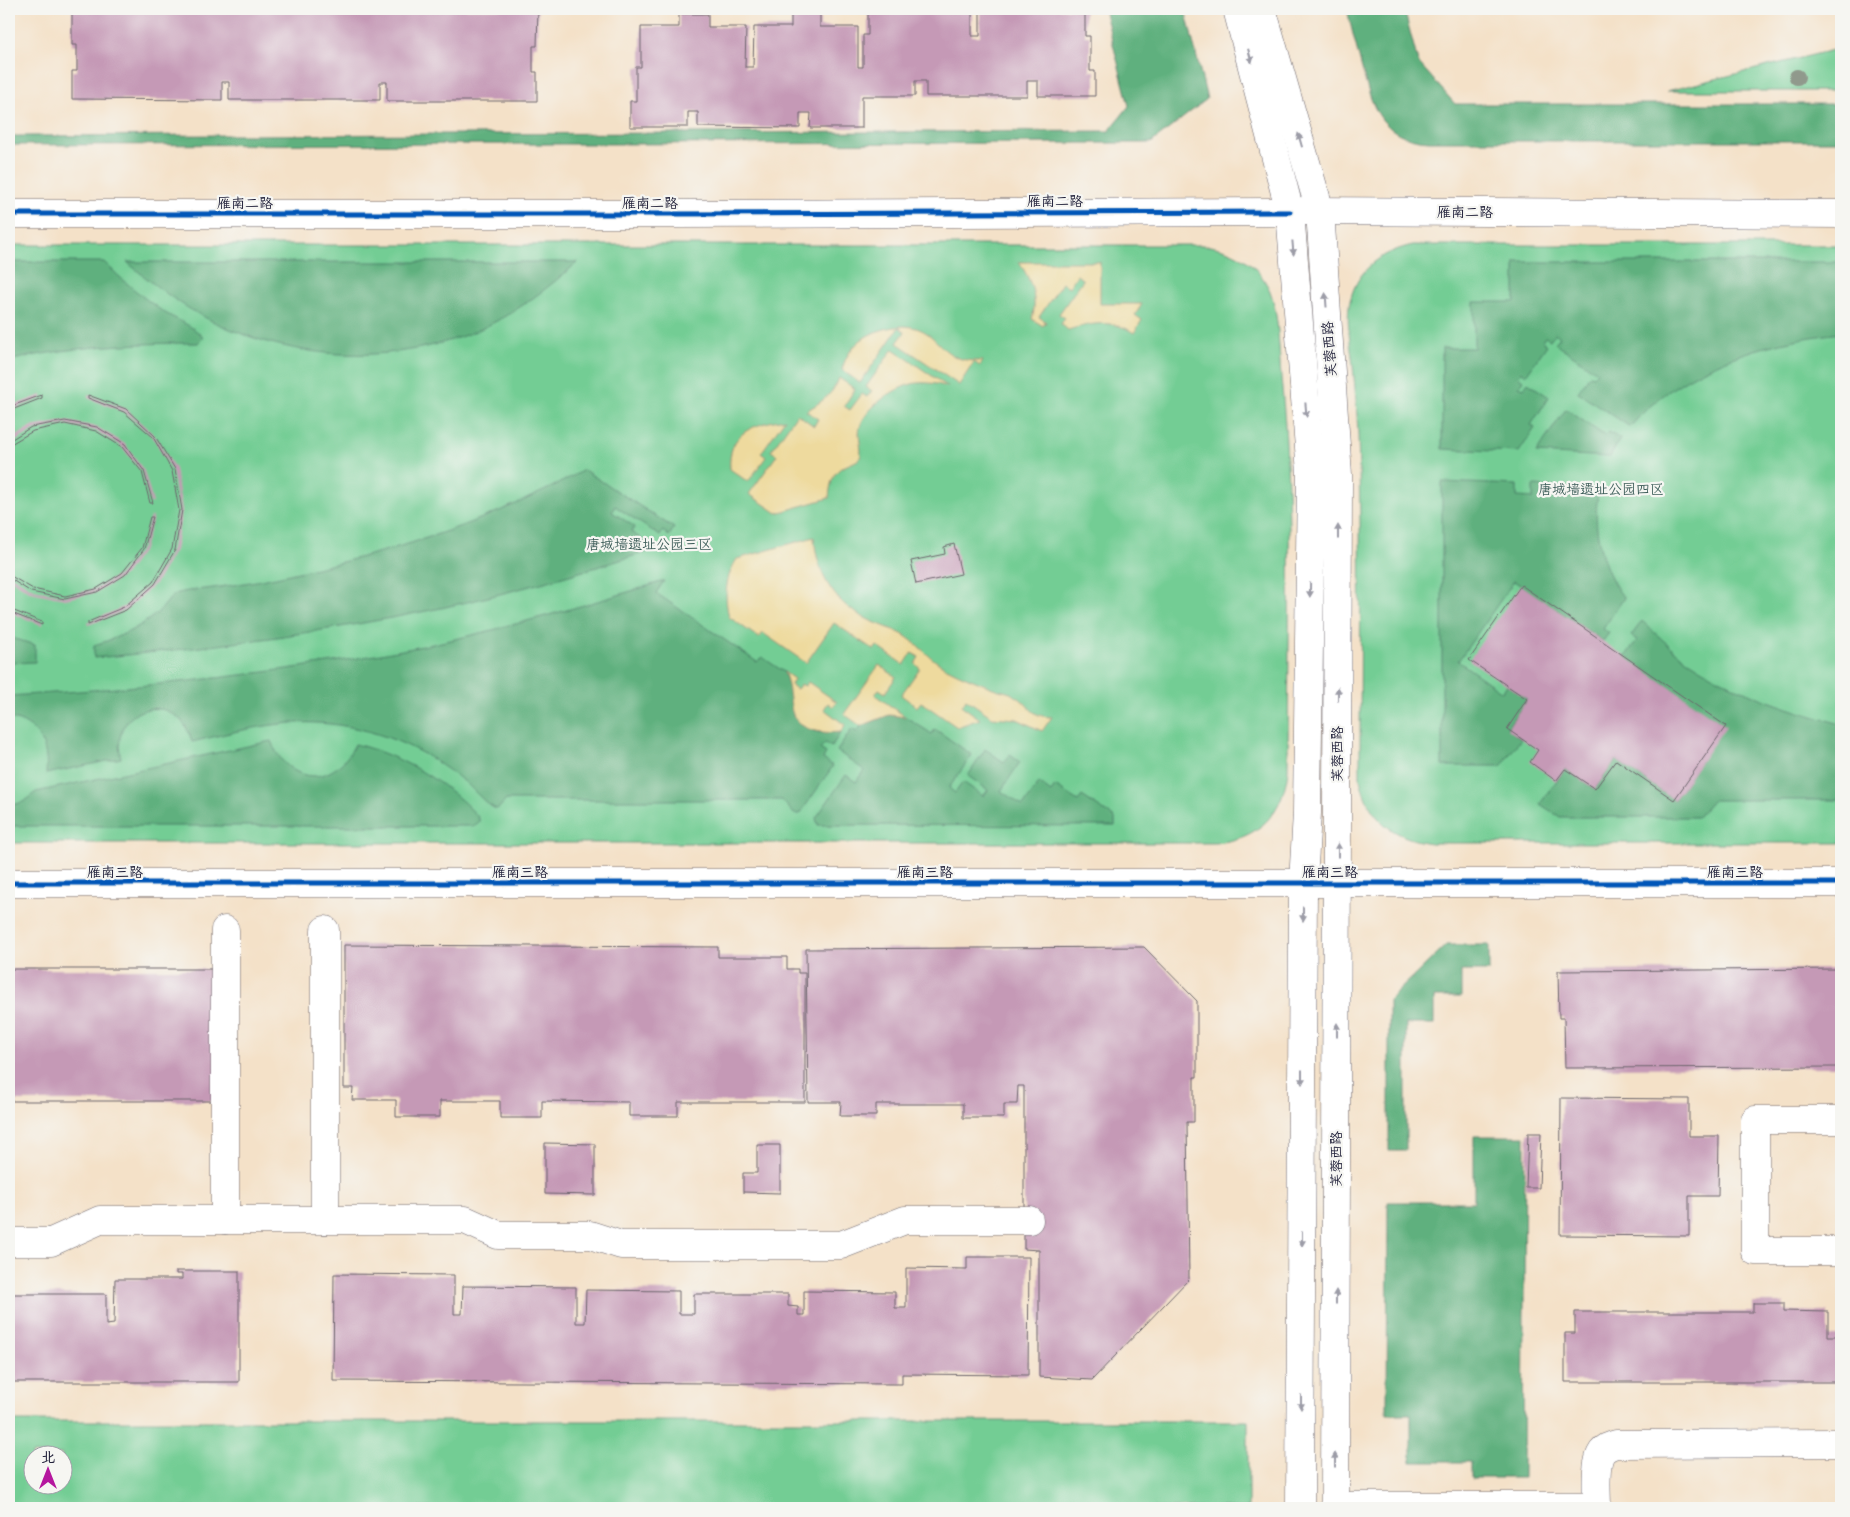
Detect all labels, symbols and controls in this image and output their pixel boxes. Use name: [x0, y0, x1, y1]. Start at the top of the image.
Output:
one-way arrow: [1246, 48, 1254, 63]
one-way arrow: [1295, 133, 1303, 148]
street label: 雁南二路: [1027, 191, 1083, 213]
street label: 雁南二路: [217, 193, 273, 215]
street label: 雁南二路: [622, 193, 678, 215]
street label: 雁南二路: [1437, 202, 1493, 224]
one-way arrow: [1290, 240, 1298, 256]
one-way arrow: [1322, 292, 1330, 308]
street label: 芙蓉西路: [1317, 320, 1343, 378]
one-way arrow: [1303, 402, 1311, 418]
park label: 唐城墙遗址公园四区: [1538, 479, 1664, 501]
one-way arrow: [1334, 524, 1342, 540]
park label: 唐城墙遗址公园三区: [586, 534, 712, 556]
one-way arrow: [1305, 582, 1313, 598]
one-way arrow: [1334, 686, 1342, 702]
street label: 芙蓉西路: [1327, 726, 1349, 782]
one-way arrow: [1333, 841, 1341, 857]
street label: 雁南三路: [87, 862, 143, 884]
street label: 雁南三路: [492, 862, 548, 884]
street label: 雁南三路: [897, 862, 953, 884]
street label: 雁南三路: [1302, 862, 1358, 884]
street label: 雁南三路: [1707, 862, 1763, 884]
one-way arrow: [1299, 907, 1307, 923]
one-way arrow: [1333, 1021, 1341, 1037]
one-way arrow: [1298, 1069, 1306, 1085]
street label: 芙蓉西路: [1326, 1131, 1348, 1187]
one-way arrow: [1298, 1232, 1306, 1248]
one-way arrow: [1332, 1289, 1340, 1305]
one-way arrow: [1297, 1394, 1305, 1410]
north arrow: [22, 1444, 72, 1494]
text: 北: [41, 1447, 55, 1469]
one-way arrow: [1331, 1451, 1339, 1467]

